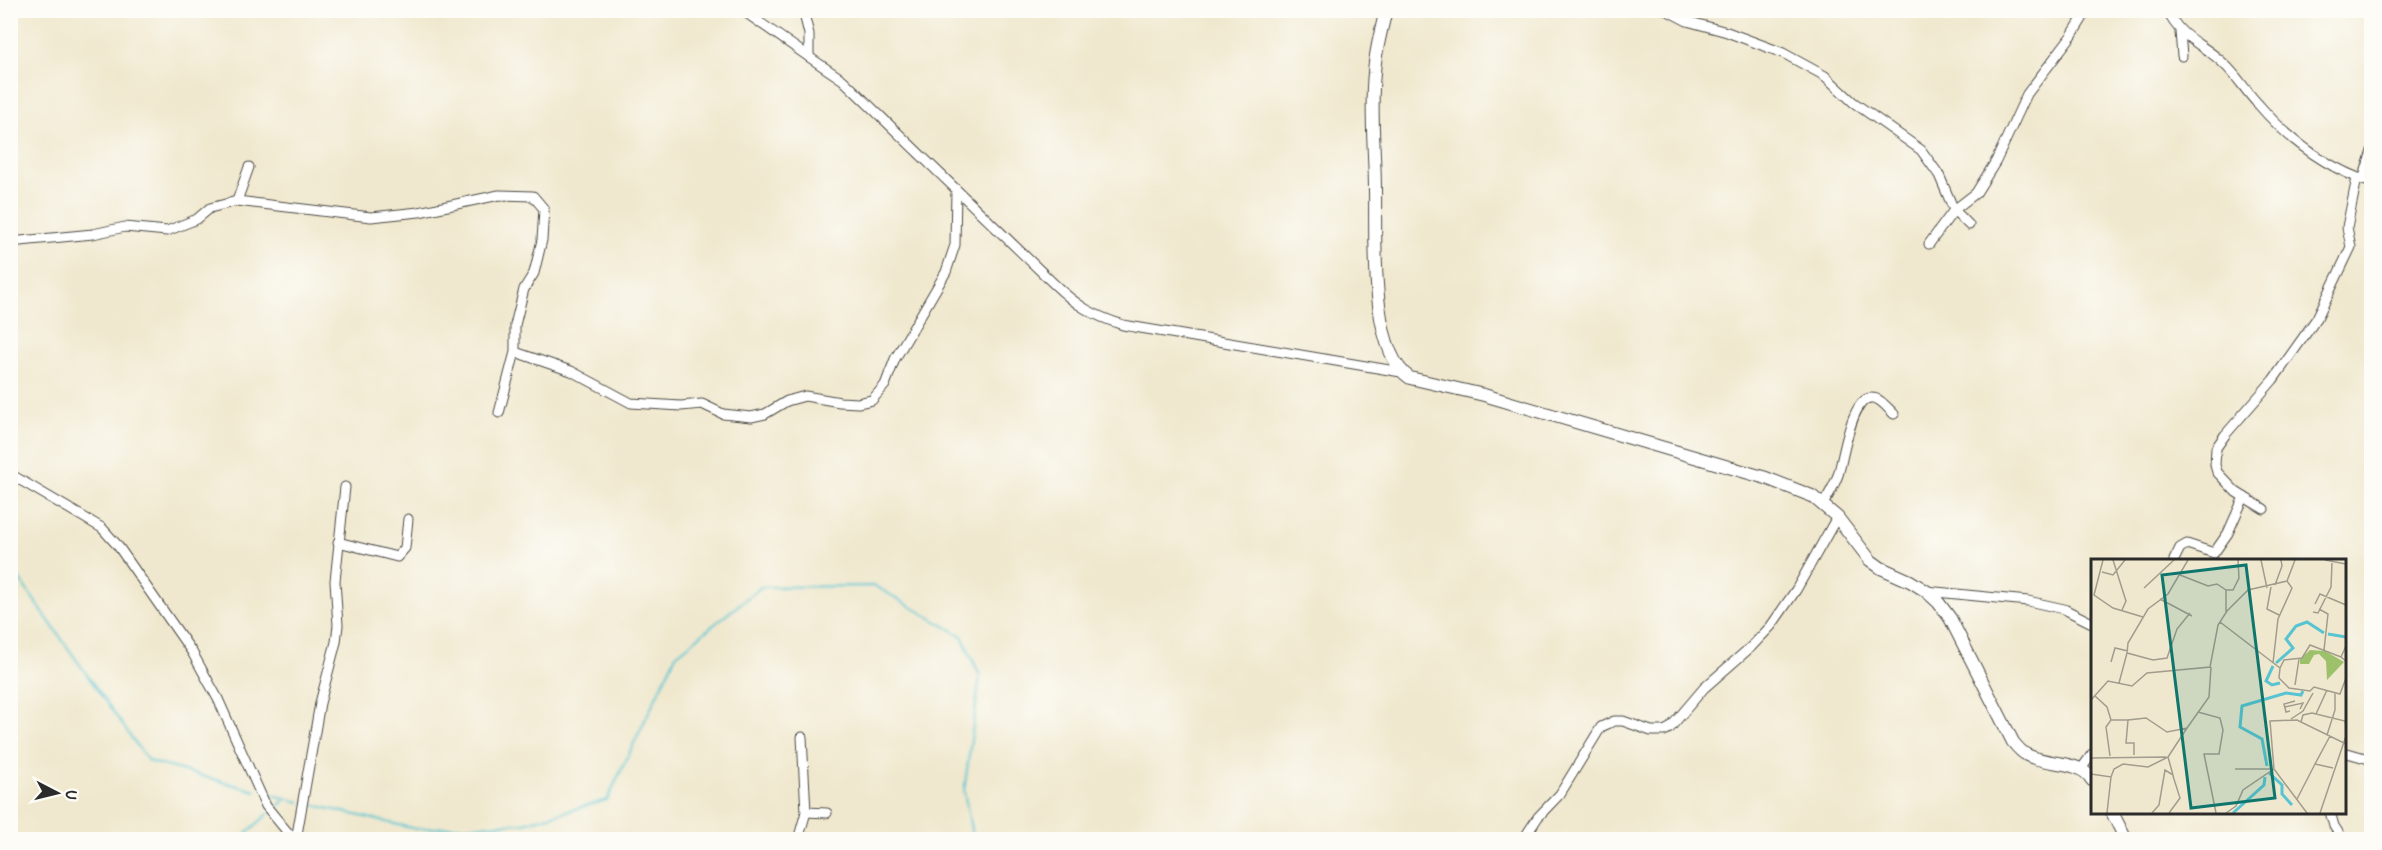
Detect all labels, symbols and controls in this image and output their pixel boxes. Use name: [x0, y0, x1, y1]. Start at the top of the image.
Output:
inset map: [2091, 559, 2346, 814]
north arrow: [27, 763, 87, 823]
text: U: [60, 789, 83, 801]

